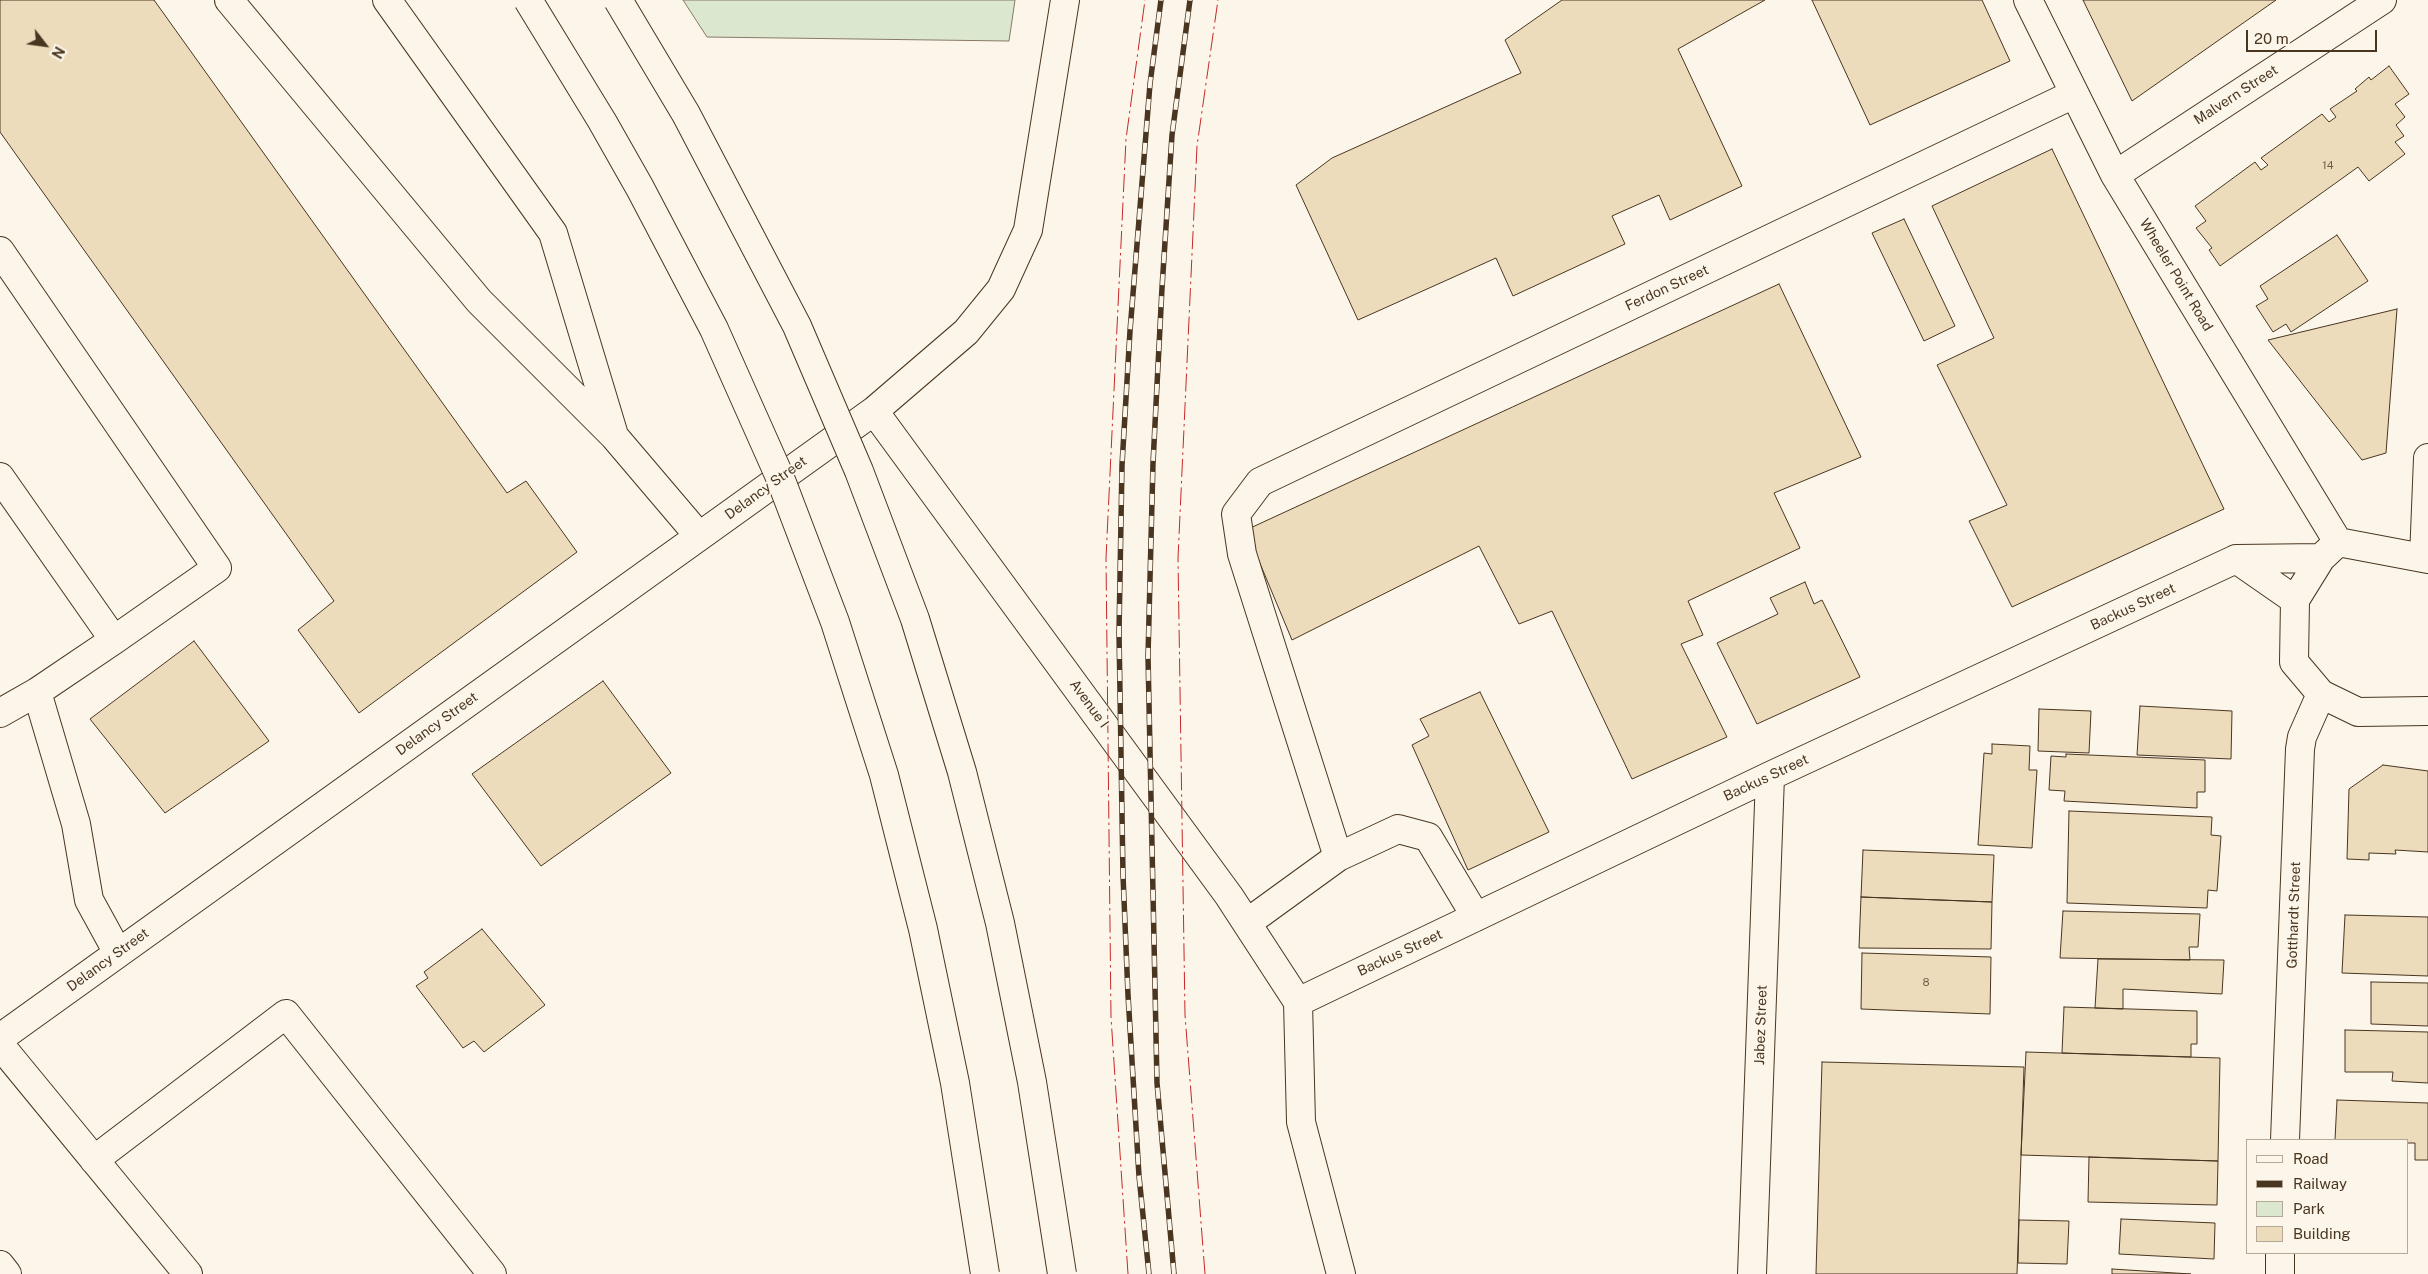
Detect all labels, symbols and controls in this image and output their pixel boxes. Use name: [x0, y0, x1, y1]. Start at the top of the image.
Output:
north arrow: [20, 20, 70, 70]
scale bar: [2248, 20, 2379, 52]
text: 20 m: [2254, 30, 2289, 47]
text: N: [48, 44, 68, 61]
street label: Malvern Street: [2191, 62, 2281, 128]
house number: 14: [2322, 159, 2334, 173]
street label: Wheeler Point Road: [2136, 216, 2216, 334]
street label: Ferdon Street: [1623, 261, 1711, 315]
street label: Delancy Street: [722, 453, 810, 523]
street label: Backus Street: [2088, 580, 2178, 634]
street label: Avenue I: [1066, 677, 1112, 731]
street label: Delancy Street: [393, 689, 481, 759]
street label: Backus Street: [1721, 751, 1811, 805]
street label: Gotthardt Street: [2284, 861, 2304, 969]
street label: Delancy Street: [64, 925, 152, 995]
street label: Backus Street: [1355, 926, 1445, 980]
house number: 8: [1922, 976, 1930, 990]
street label: Jabez Street: [1751, 985, 1771, 1065]
legend: [2246, 1139, 2408, 1254]
text: Road: [2293, 1150, 2329, 1167]
text: Railway: [2293, 1175, 2347, 1192]
text: Park: [2293, 1200, 2325, 1217]
text: Building: [2293, 1225, 2351, 1242]

